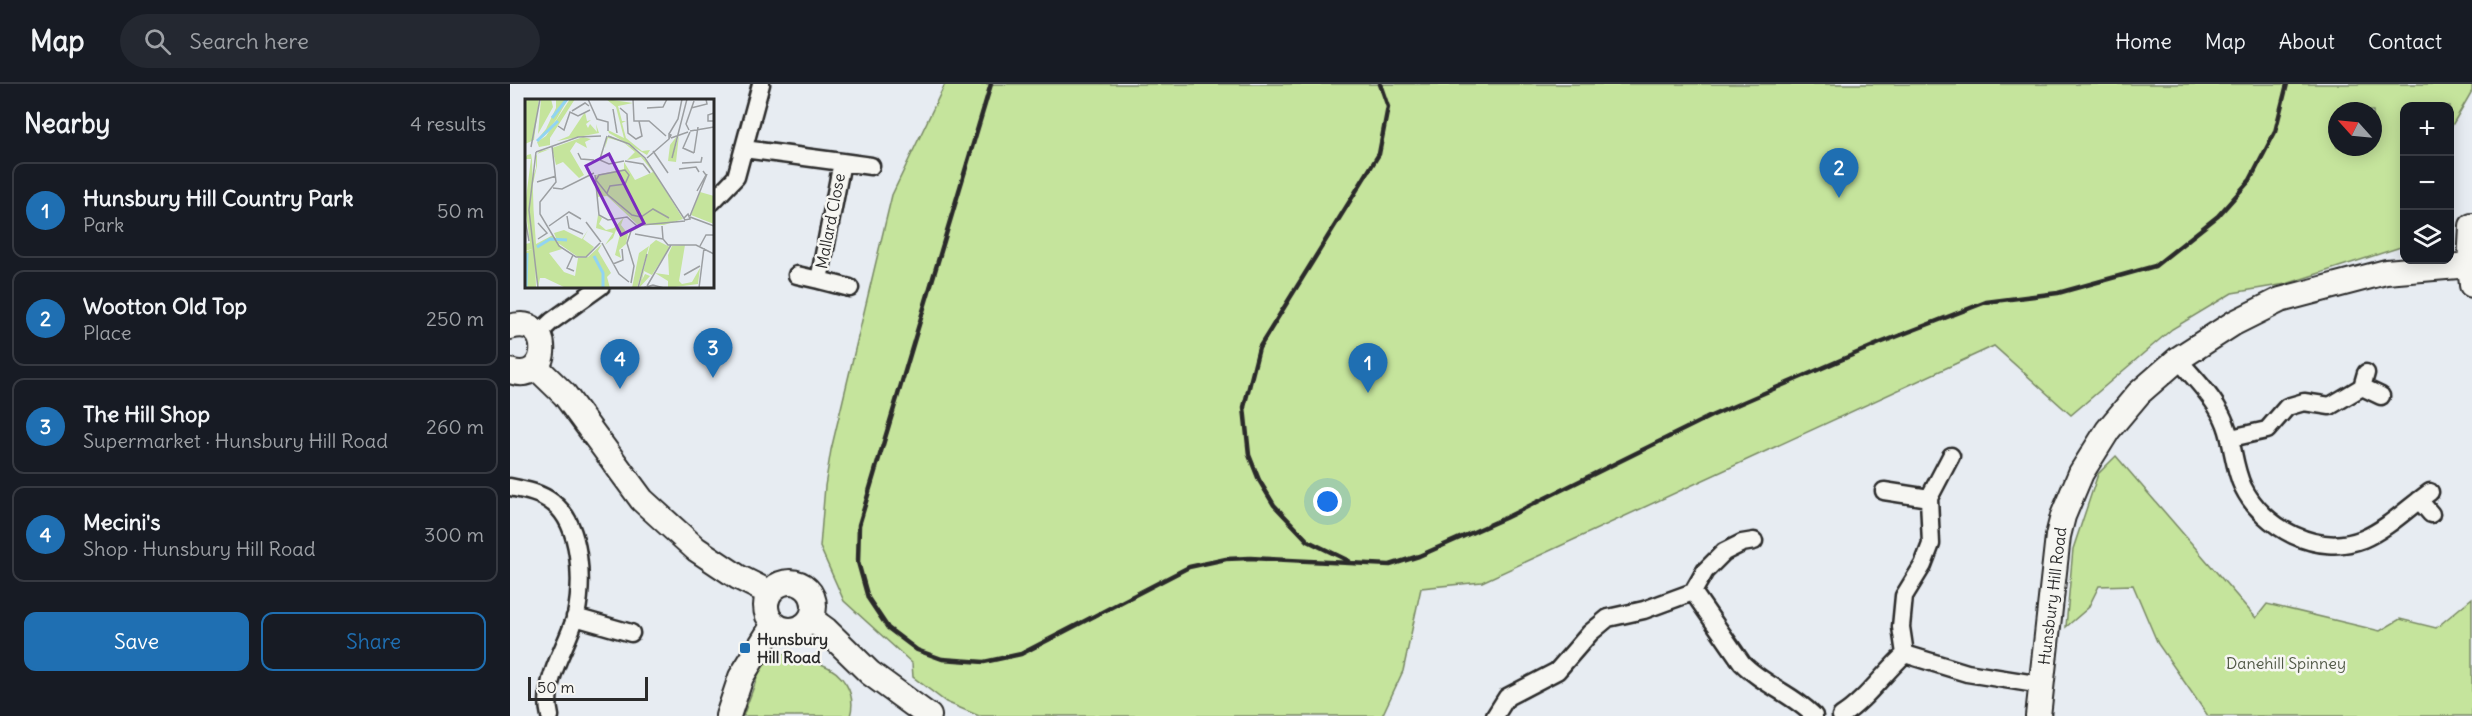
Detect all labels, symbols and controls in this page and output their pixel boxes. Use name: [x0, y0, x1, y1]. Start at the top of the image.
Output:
search box: [120, 14, 540, 68]
text: Map: [30, 23, 84, 59]
icon: search: [141, 25, 174, 58]
text: Search here: [189, 27, 309, 55]
text: Home: [2115, 28, 2172, 55]
text: Map: [2205, 28, 2246, 55]
text: About: [2279, 28, 2335, 55]
text: Contact: [2368, 28, 2442, 55]
inset map: [525, 99, 714, 288]
north arrow: [2328, 102, 2382, 156]
map controls: [2400, 102, 2454, 264]
button: +: [2400, 102, 2454, 156]
text: Nearby: [24, 107, 110, 140]
text: 4 results: [410, 111, 486, 136]
pin: 2: [1820, 148, 1858, 198]
button: −: [2400, 156, 2454, 210]
street label: Mallard Close: [811, 172, 849, 270]
text: Hunsbury Hill Country Park: [83, 184, 354, 212]
text: 1: [42, 198, 49, 223]
text: 50 m: [437, 198, 484, 223]
button: layers: [2400, 210, 2454, 264]
text: Park: [83, 212, 124, 237]
text: Wootton Old Top: [83, 292, 247, 320]
text: 2: [40, 306, 51, 331]
text: 250 m: [426, 306, 484, 331]
text: Place: [83, 320, 131, 345]
pin: 3: [694, 328, 732, 378]
pin: 4: [600, 340, 640, 389]
pin: 1: [1348, 344, 1388, 393]
text: The Hill Shop: [83, 400, 210, 428]
text: 3: [40, 414, 51, 439]
text: 260 m: [426, 414, 484, 439]
text: Supermarket · Hunsbury Hill Road: [83, 428, 388, 453]
your location: [1313, 487, 1342, 516]
text: Mecini's: [83, 508, 161, 536]
text: 4: [40, 522, 51, 547]
text: 300 m: [424, 522, 484, 547]
street label: Hunsbury Hill Road: [2034, 526, 2070, 666]
text: Shop · Hunsbury Hill Road: [83, 536, 315, 561]
button: Save: [24, 612, 249, 671]
button: Share: [261, 612, 486, 671]
place label: Hunsbury Hill Road: [757, 629, 828, 667]
marker: Hunsbury Hill Road: [738, 641, 752, 655]
park label: Danehill Spinney: [2226, 653, 2346, 673]
scale bar: [528, 674, 648, 702]
text: 50 m: [537, 677, 575, 697]

